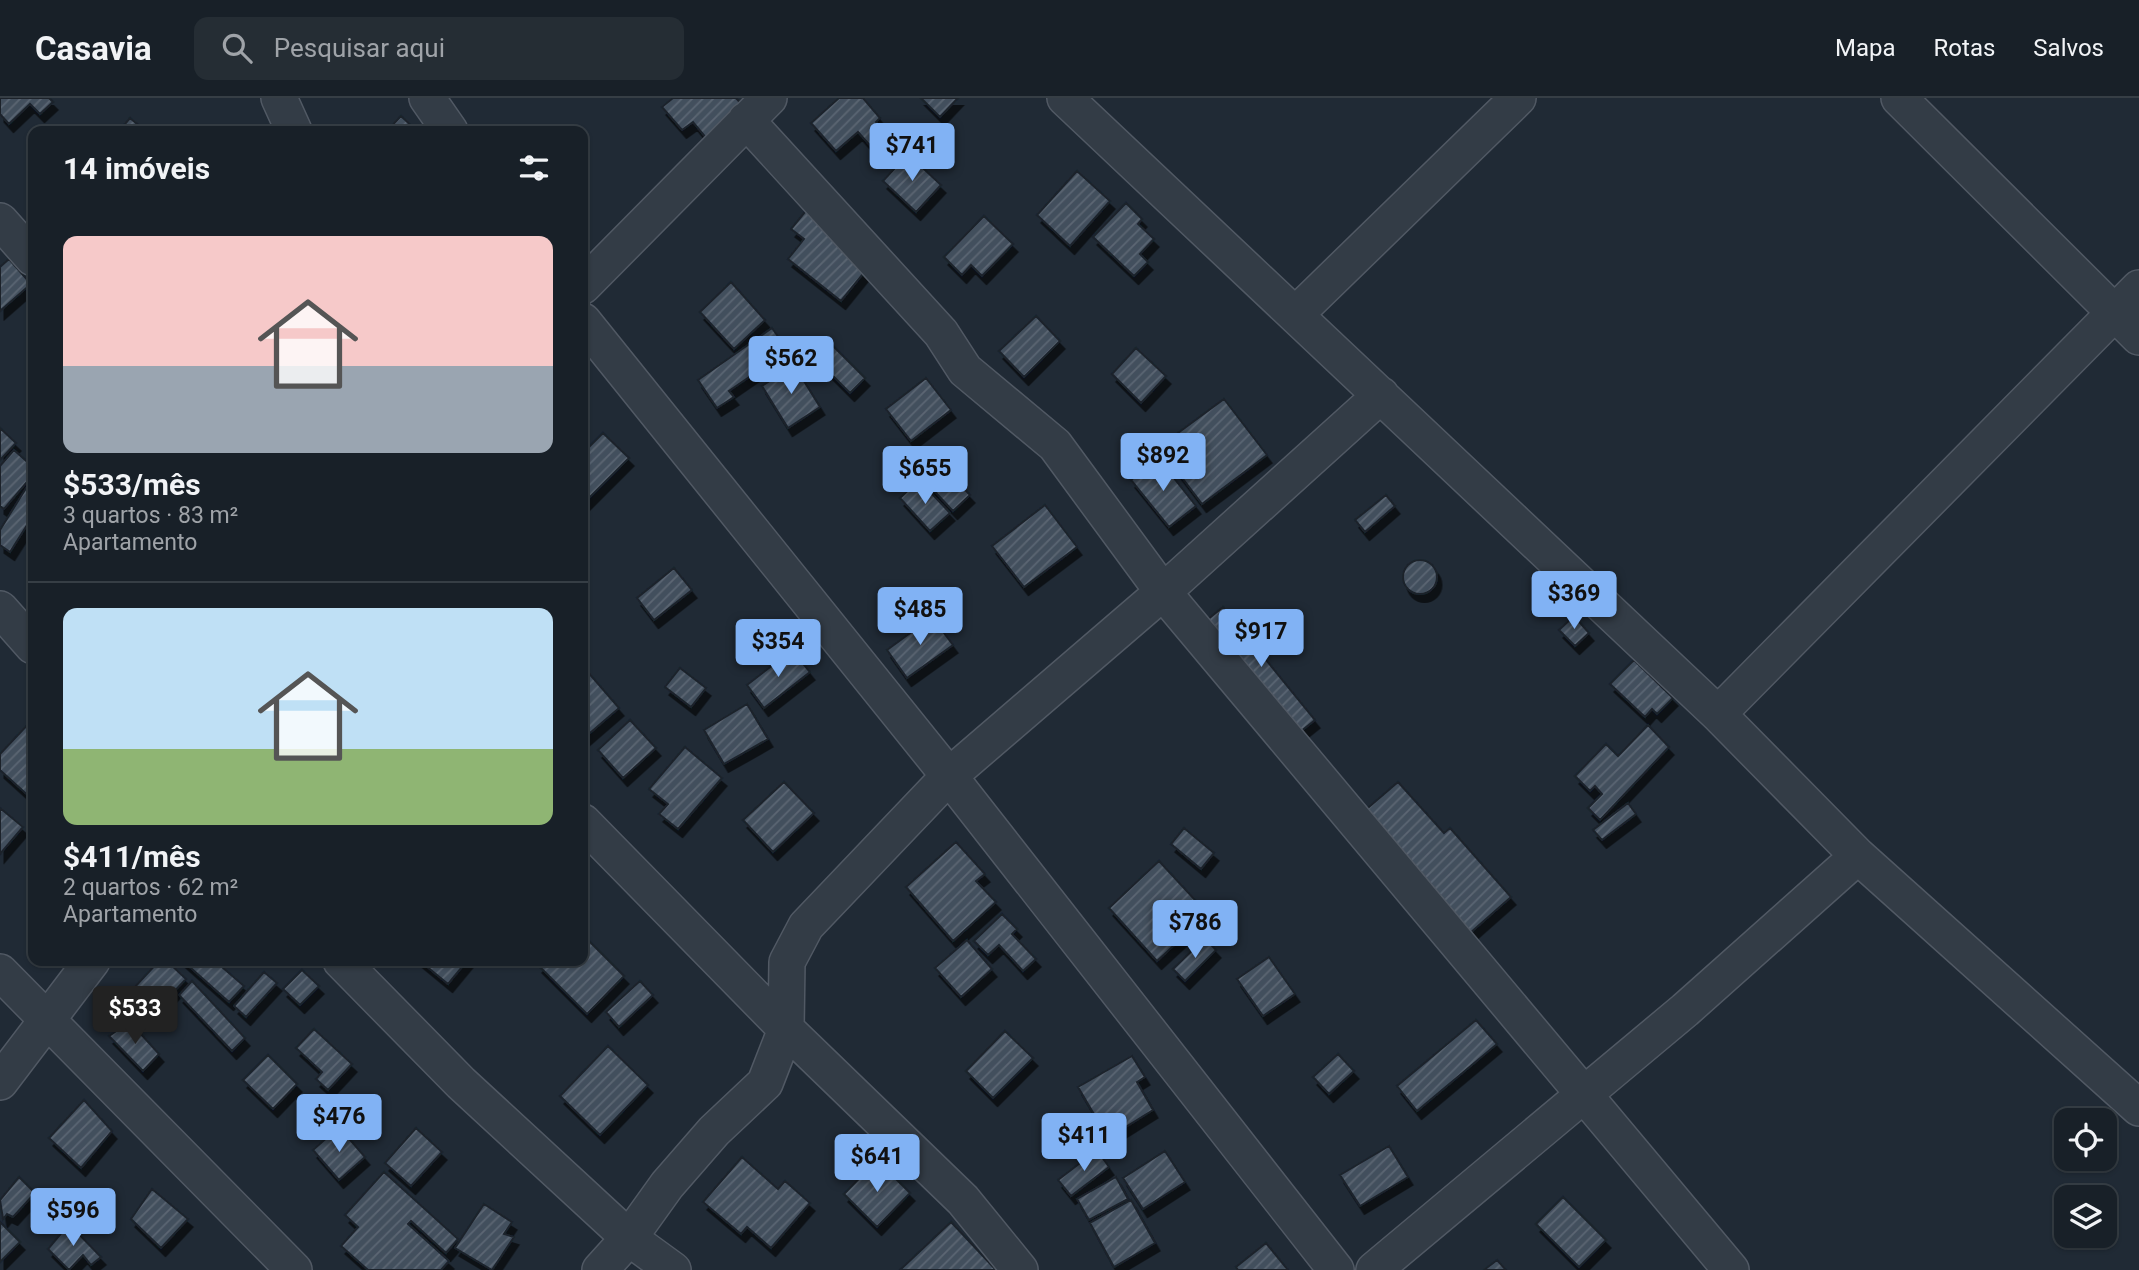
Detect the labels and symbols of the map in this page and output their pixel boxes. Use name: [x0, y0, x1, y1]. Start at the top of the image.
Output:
pin: $741: [871, 123, 953, 183]
pin: $562: [750, 336, 832, 396]
pin: $892: [1122, 434, 1204, 493]
pin: $655: [884, 446, 966, 506]
pin: $369: [1533, 572, 1615, 631]
pin: $485: [879, 588, 961, 647]
pin: $917: [1220, 610, 1302, 669]
pin: $354: [737, 620, 819, 679]
pin: $786: [1154, 900, 1236, 960]
pin: $533: [94, 986, 176, 1046]
pin: $476: [298, 1094, 380, 1154]
pin: $411: [1043, 1114, 1125, 1173]
pin: $641: [836, 1134, 918, 1194]
pin: $596: [32, 1188, 114, 1248]

